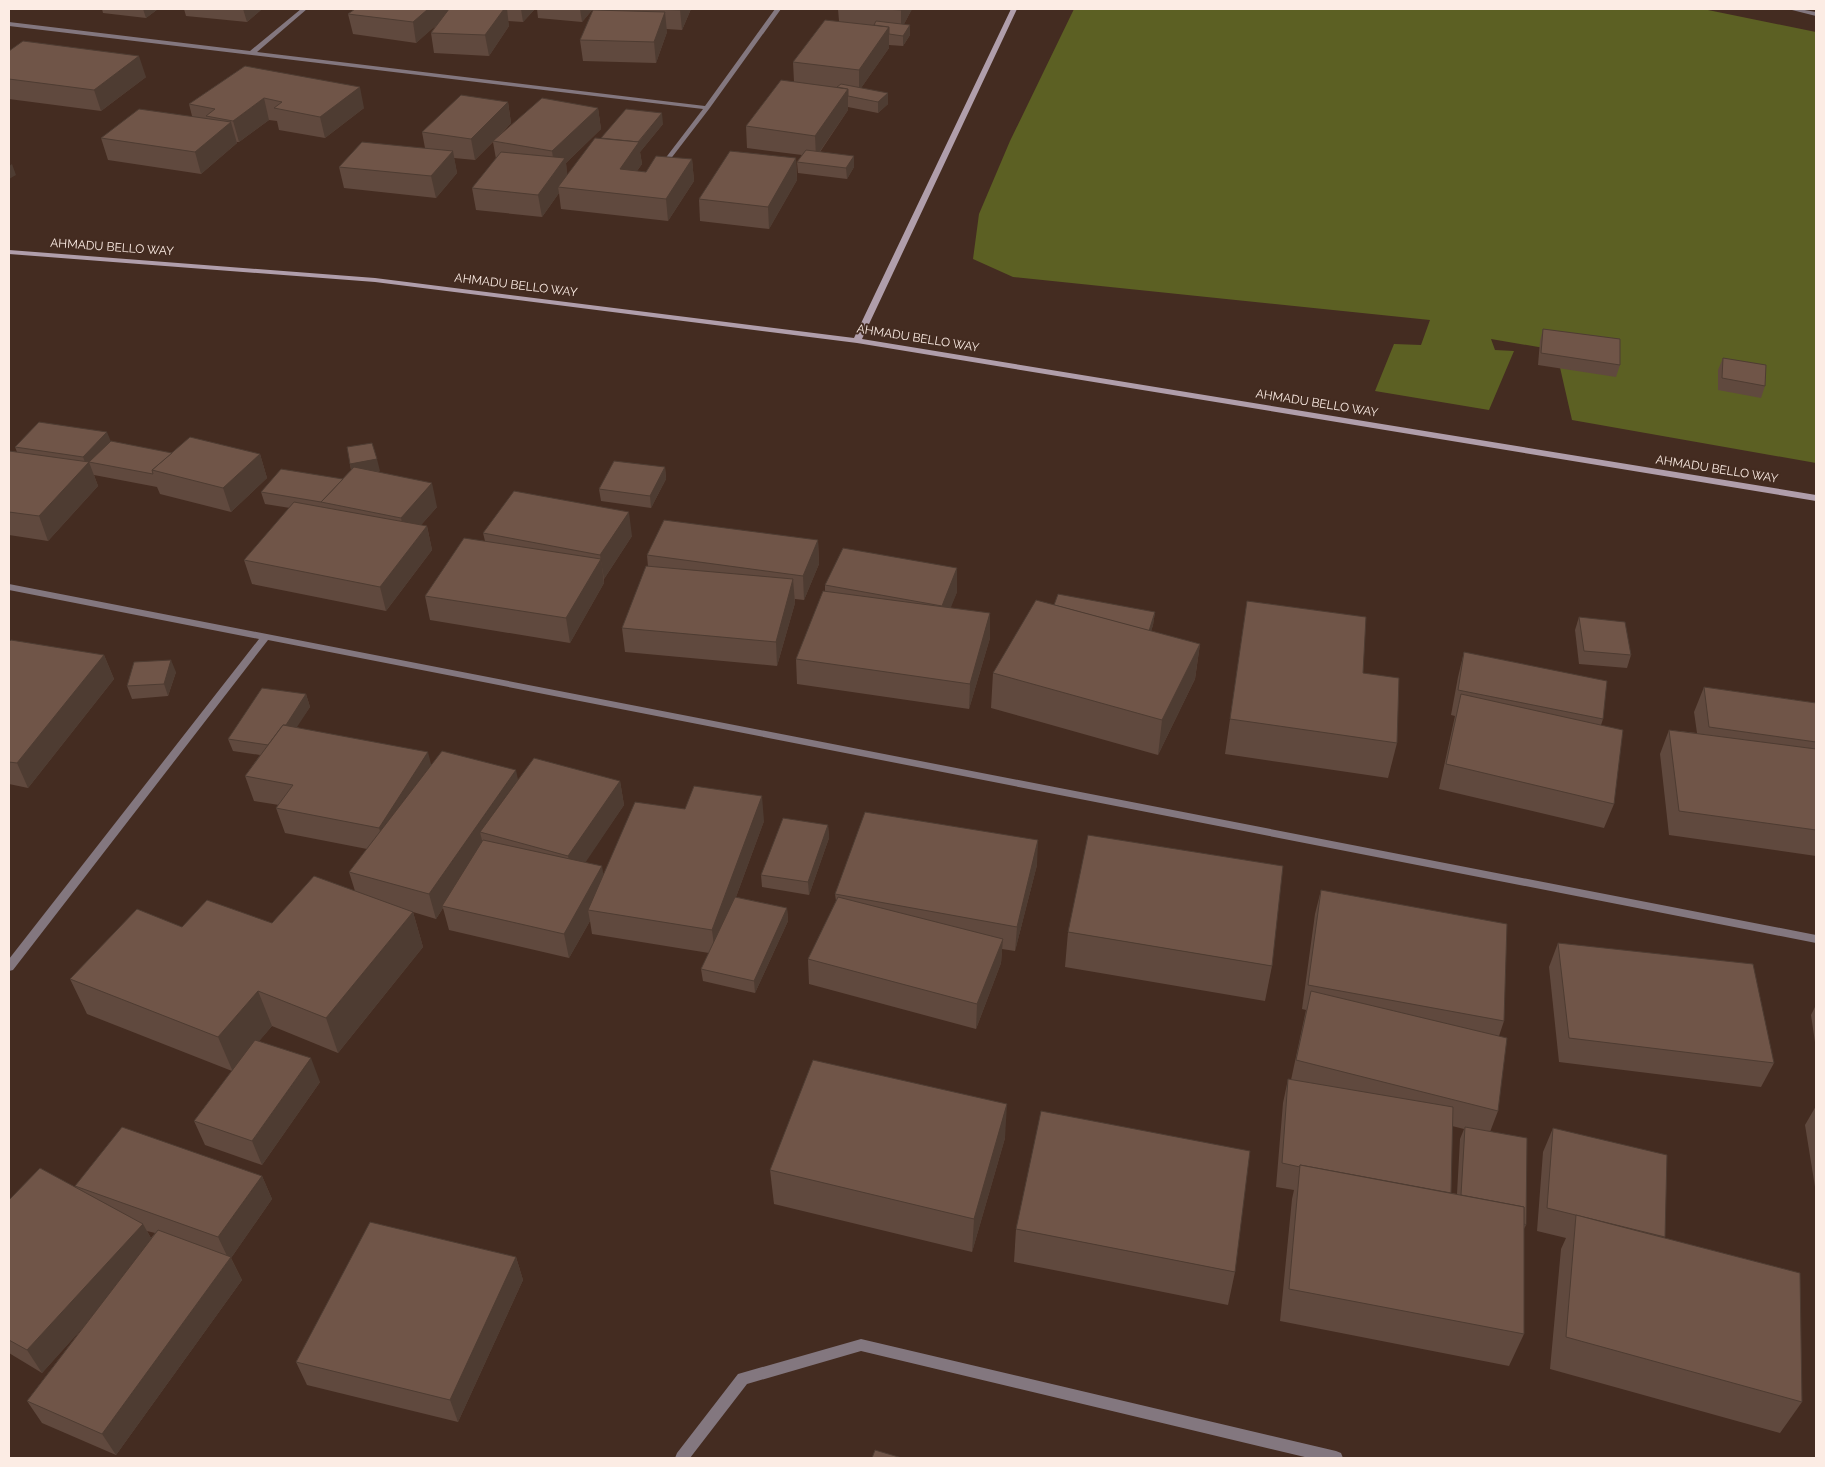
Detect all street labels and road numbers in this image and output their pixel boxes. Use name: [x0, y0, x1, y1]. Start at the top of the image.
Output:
street label: AHMADU BELLO WAY: [50, 236, 174, 258]
street label: AHMADU BELLO WAY: [454, 271, 578, 300]
street label: AHMADU BELLO WAY: [856, 321, 980, 355]
street label: AHMADU BELLO WAY: [1255, 386, 1379, 420]
street label: AHMADU BELLO WAY: [1655, 452, 1779, 486]

